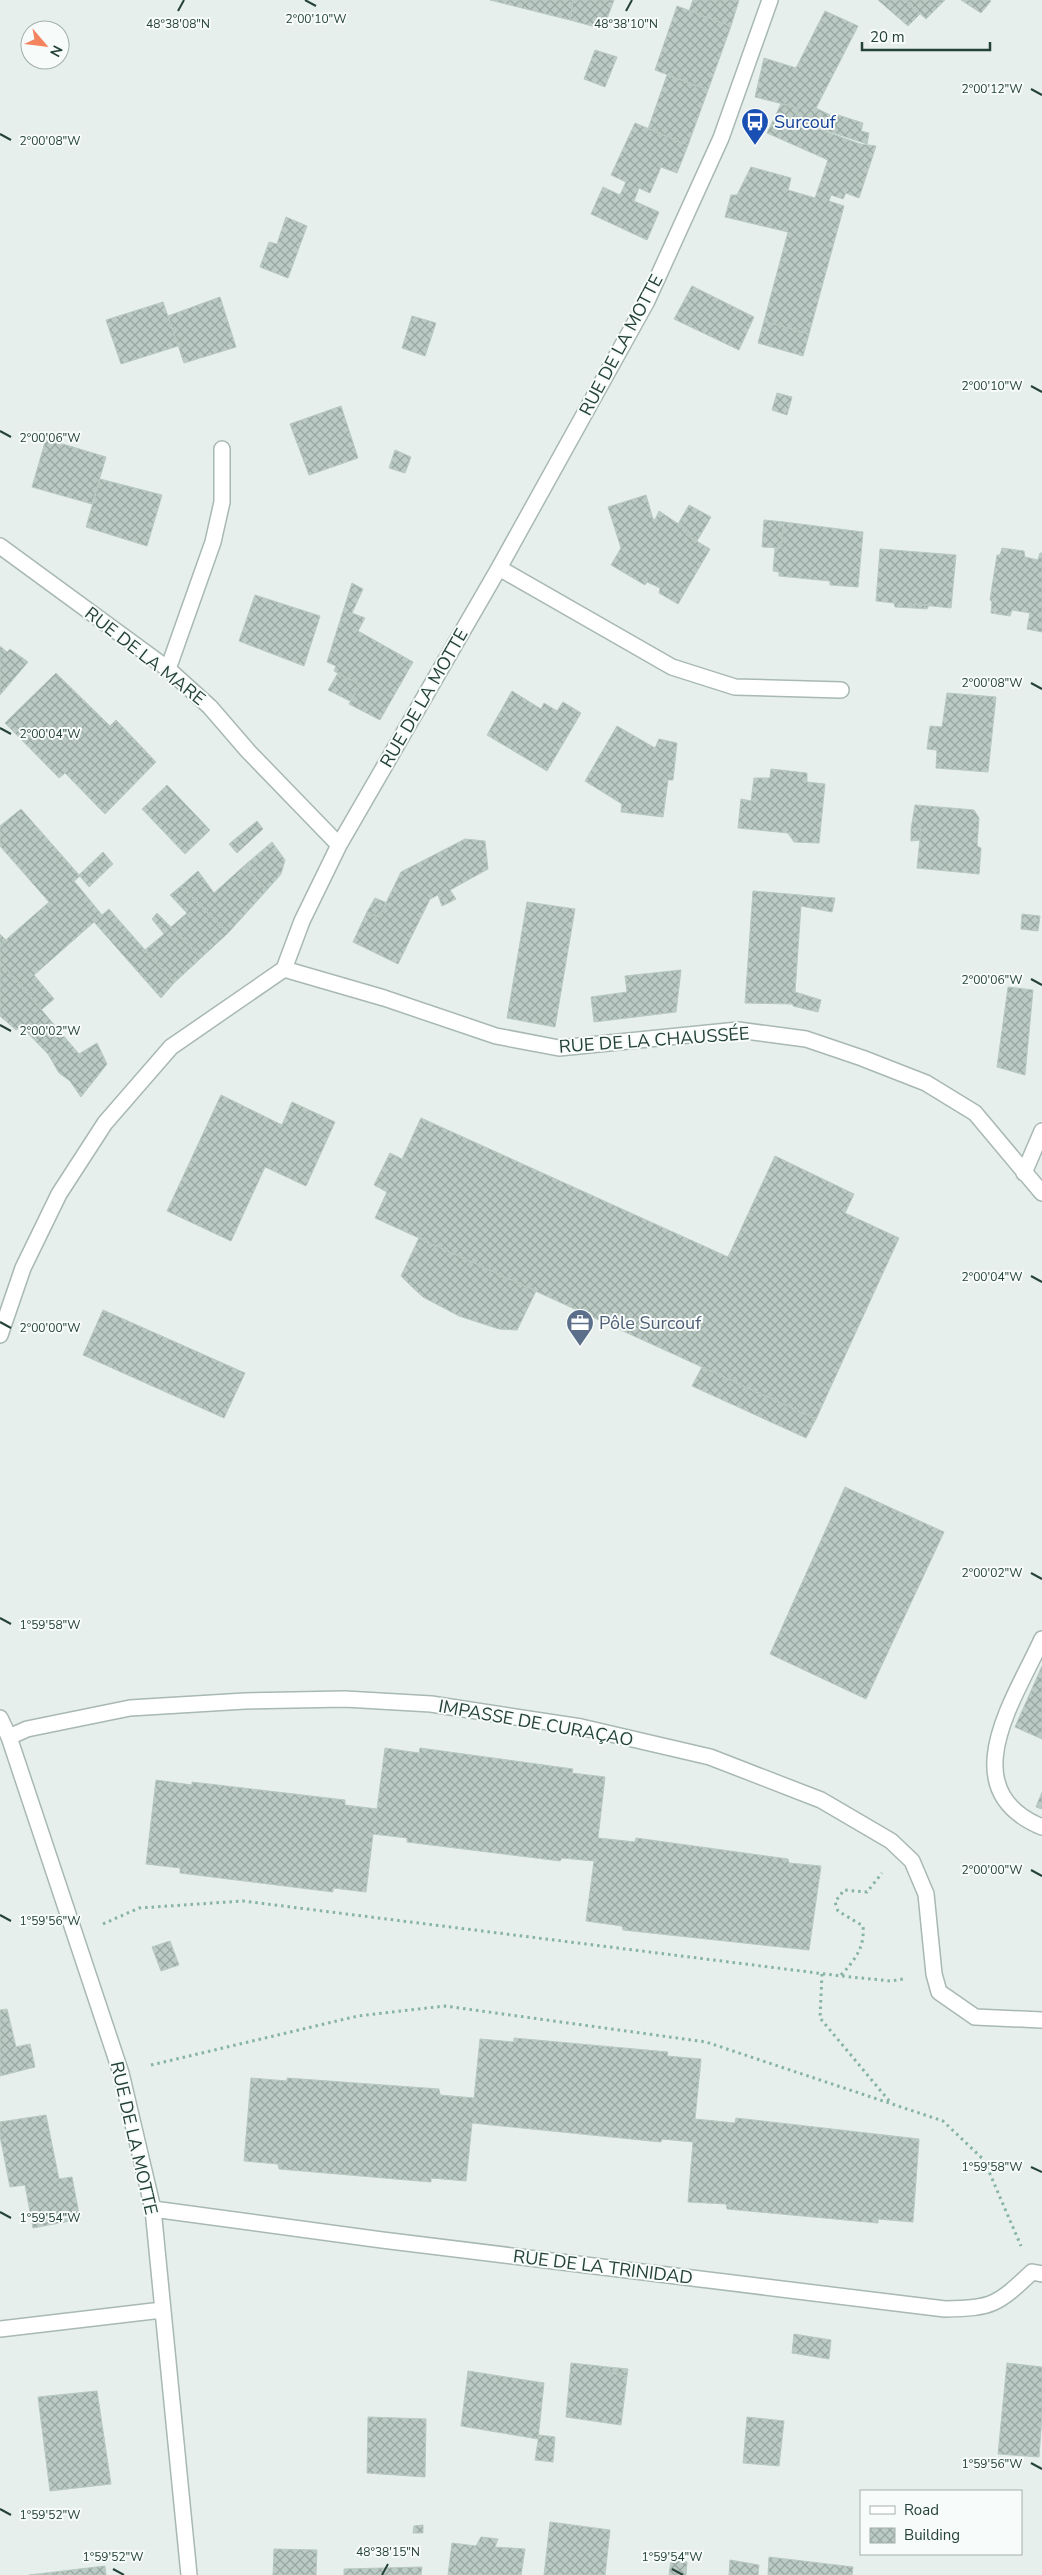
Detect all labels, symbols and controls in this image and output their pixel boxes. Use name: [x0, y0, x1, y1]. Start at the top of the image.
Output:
text: 2°00'10"W: [285, 11, 347, 27]
text: 48°38'08"N: [146, 16, 210, 32]
text: 48°38'10"N: [594, 16, 658, 32]
north arrow: [20, 20, 70, 70]
scale bar: [862, 20, 990, 52]
text: 20 m: [870, 27, 905, 47]
text: N: [45, 42, 67, 60]
text: 2°00'12"W: [961, 81, 1023, 97]
bus stop icon: Surcouf: [740, 107, 770, 146]
place label: Surcouf: [774, 110, 837, 134]
text: 2°00'08"W: [19, 133, 81, 149]
street label: RUE DE LA MOTTE: [574, 270, 668, 420]
text: 2°00'10"W: [961, 378, 1023, 394]
text: 2°00'06"W: [19, 430, 81, 446]
street label: RUE DE LA MARE: [80, 601, 210, 711]
street label: RUE DE LA MOTTE: [374, 624, 474, 772]
text: 2°00'08"W: [961, 675, 1023, 691]
text: 2°00'04"W: [19, 726, 81, 742]
text: 2°00'06"W: [961, 972, 1023, 988]
street label: RUE DE LA CHAUSSÉE: [558, 1021, 750, 1059]
text: 2°00'02"W: [19, 1023, 81, 1039]
text: 2°00'04"W: [961, 1269, 1023, 1285]
office icon: Pôle Surcouf: [565, 1308, 595, 1347]
place label: Pôle Surcouf: [599, 1311, 702, 1335]
text: 2°00'00"W: [19, 1320, 81, 1336]
text: 2°00'02"W: [961, 1565, 1023, 1581]
text: 1°59'58"W: [19, 1617, 81, 1633]
street label: IMPASSE DE CURAÇAO: [437, 1694, 635, 1752]
text: 2°00'00"W: [961, 1862, 1023, 1878]
text: 1°59'56"W: [19, 1913, 81, 1929]
street label: RUE DE LA MOTTE: [105, 2059, 163, 2217]
text: 1°59'58"W: [961, 2159, 1023, 2175]
text: 1°59'54"W: [19, 2210, 81, 2226]
street label: RUE DE LA TRINIDAD: [512, 2244, 694, 2290]
text: 1°59'56"W: [961, 2456, 1023, 2472]
legend: [860, 2490, 1022, 2555]
text: Road: [904, 2500, 939, 2520]
text: 1°59'52"W: [19, 2507, 81, 2523]
text: Building: [904, 2525, 960, 2545]
text: 48°38'15"N: [356, 2544, 420, 2560]
text: 1°59'52"W: [82, 2549, 144, 2565]
text: 1°59'54"W: [641, 2549, 703, 2565]

